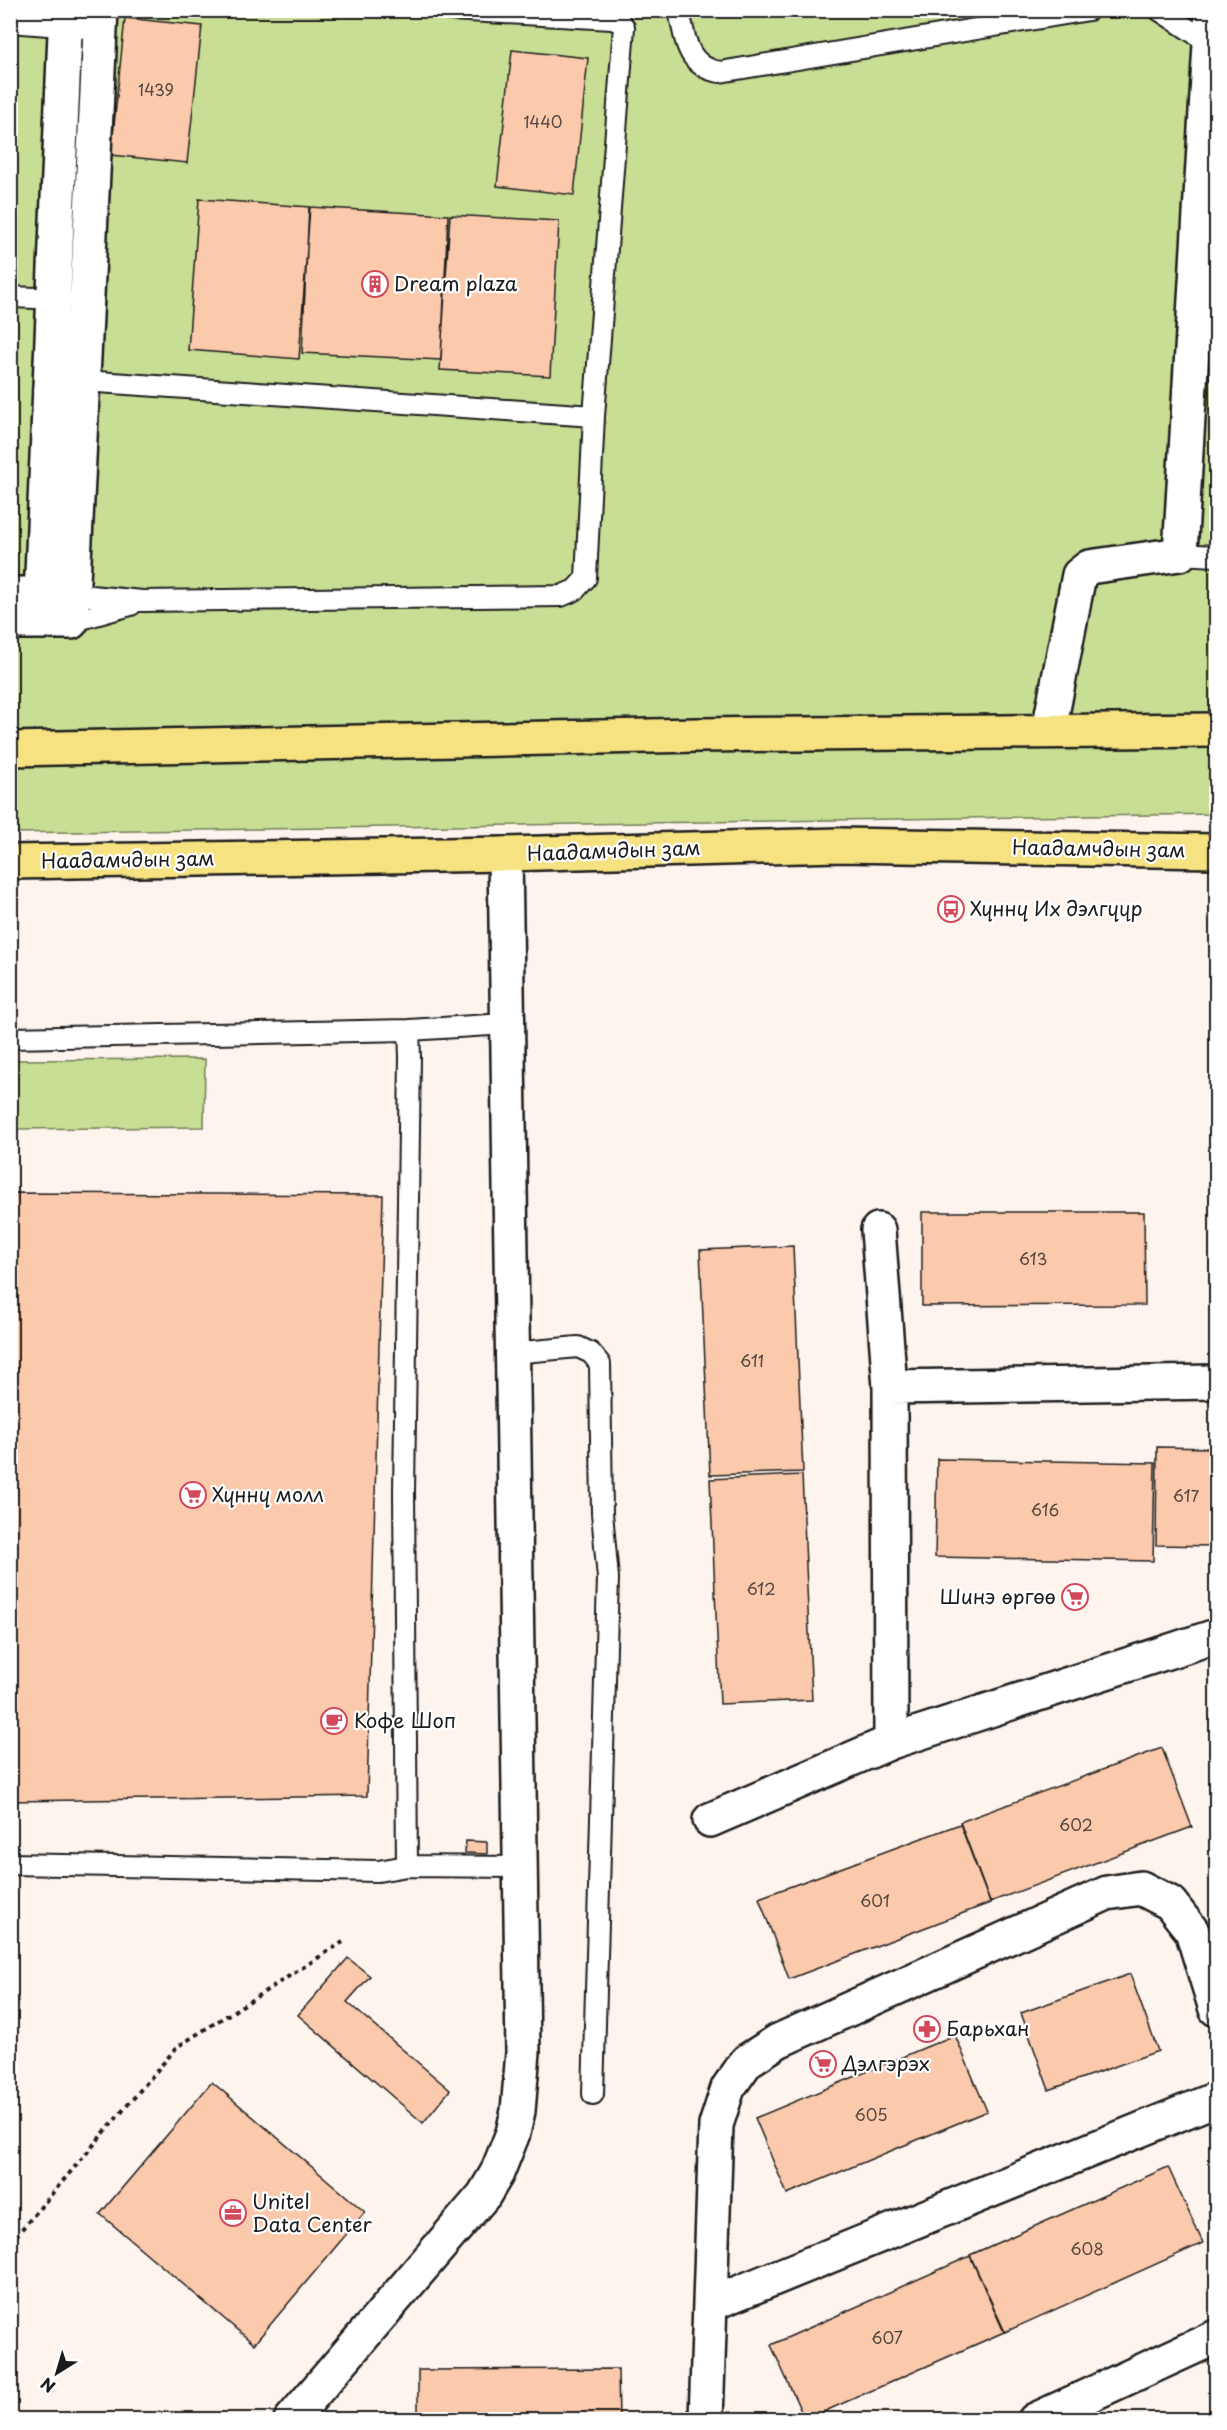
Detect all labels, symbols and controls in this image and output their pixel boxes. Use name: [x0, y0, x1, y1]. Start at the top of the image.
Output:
house number: 1439: [138, 77, 174, 101]
house number: 1440: [524, 109, 562, 133]
place label: Dream plaza: [394, 268, 518, 298]
building icon: Dream plaza: [360, 269, 390, 299]
street label: Наадамчдын зам: [1012, 831, 1186, 865]
street label: Наадамчдын зам: [527, 832, 701, 868]
street label: Наадамчдын зам: [41, 842, 215, 876]
place label: Хүннү Их дэлгүүр: [970, 893, 1143, 923]
bus stop icon: Хүннү Их дэлгүүр: [936, 894, 966, 924]
house number: 613: [1019, 1246, 1047, 1270]
house number: 611: [740, 1348, 764, 1372]
place label: Хүннү молл: [212, 1479, 324, 1509]
supermarket icon: Хүннү молл: [178, 1480, 208, 1510]
house number: 617: [1173, 1483, 1200, 1507]
house number: 616: [1031, 1497, 1059, 1521]
house number: 612: [746, 1576, 776, 1600]
place label: Шинэ өргөө: [940, 1581, 1056, 1611]
supermarket icon: Шинэ өргөө: [1060, 1582, 1090, 1612]
place label: Кофе Шоп: [354, 1705, 456, 1735]
cafe icon: Кофе Шоп: [319, 1706, 349, 1736]
house number: 602: [1059, 1812, 1093, 1836]
house number: 601: [860, 1888, 890, 1912]
place label: Барьхан: [946, 2013, 1029, 2043]
pharmacy icon: Барьхан: [912, 2014, 942, 2044]
place label: Дэлгэрэх: [841, 2048, 930, 2078]
supermarket icon: Дэлгэрэх: [808, 2049, 838, 2079]
house number: 605: [854, 2102, 888, 2126]
place label: Unitel Data Center: [252, 2186, 373, 2239]
office icon: Unitel Data Center: [218, 2198, 248, 2228]
house number: 608: [1070, 2236, 1104, 2260]
house number: 607: [871, 2325, 903, 2349]
north arrow: [27, 2343, 87, 2403]
text: N: [35, 2372, 60, 2399]

